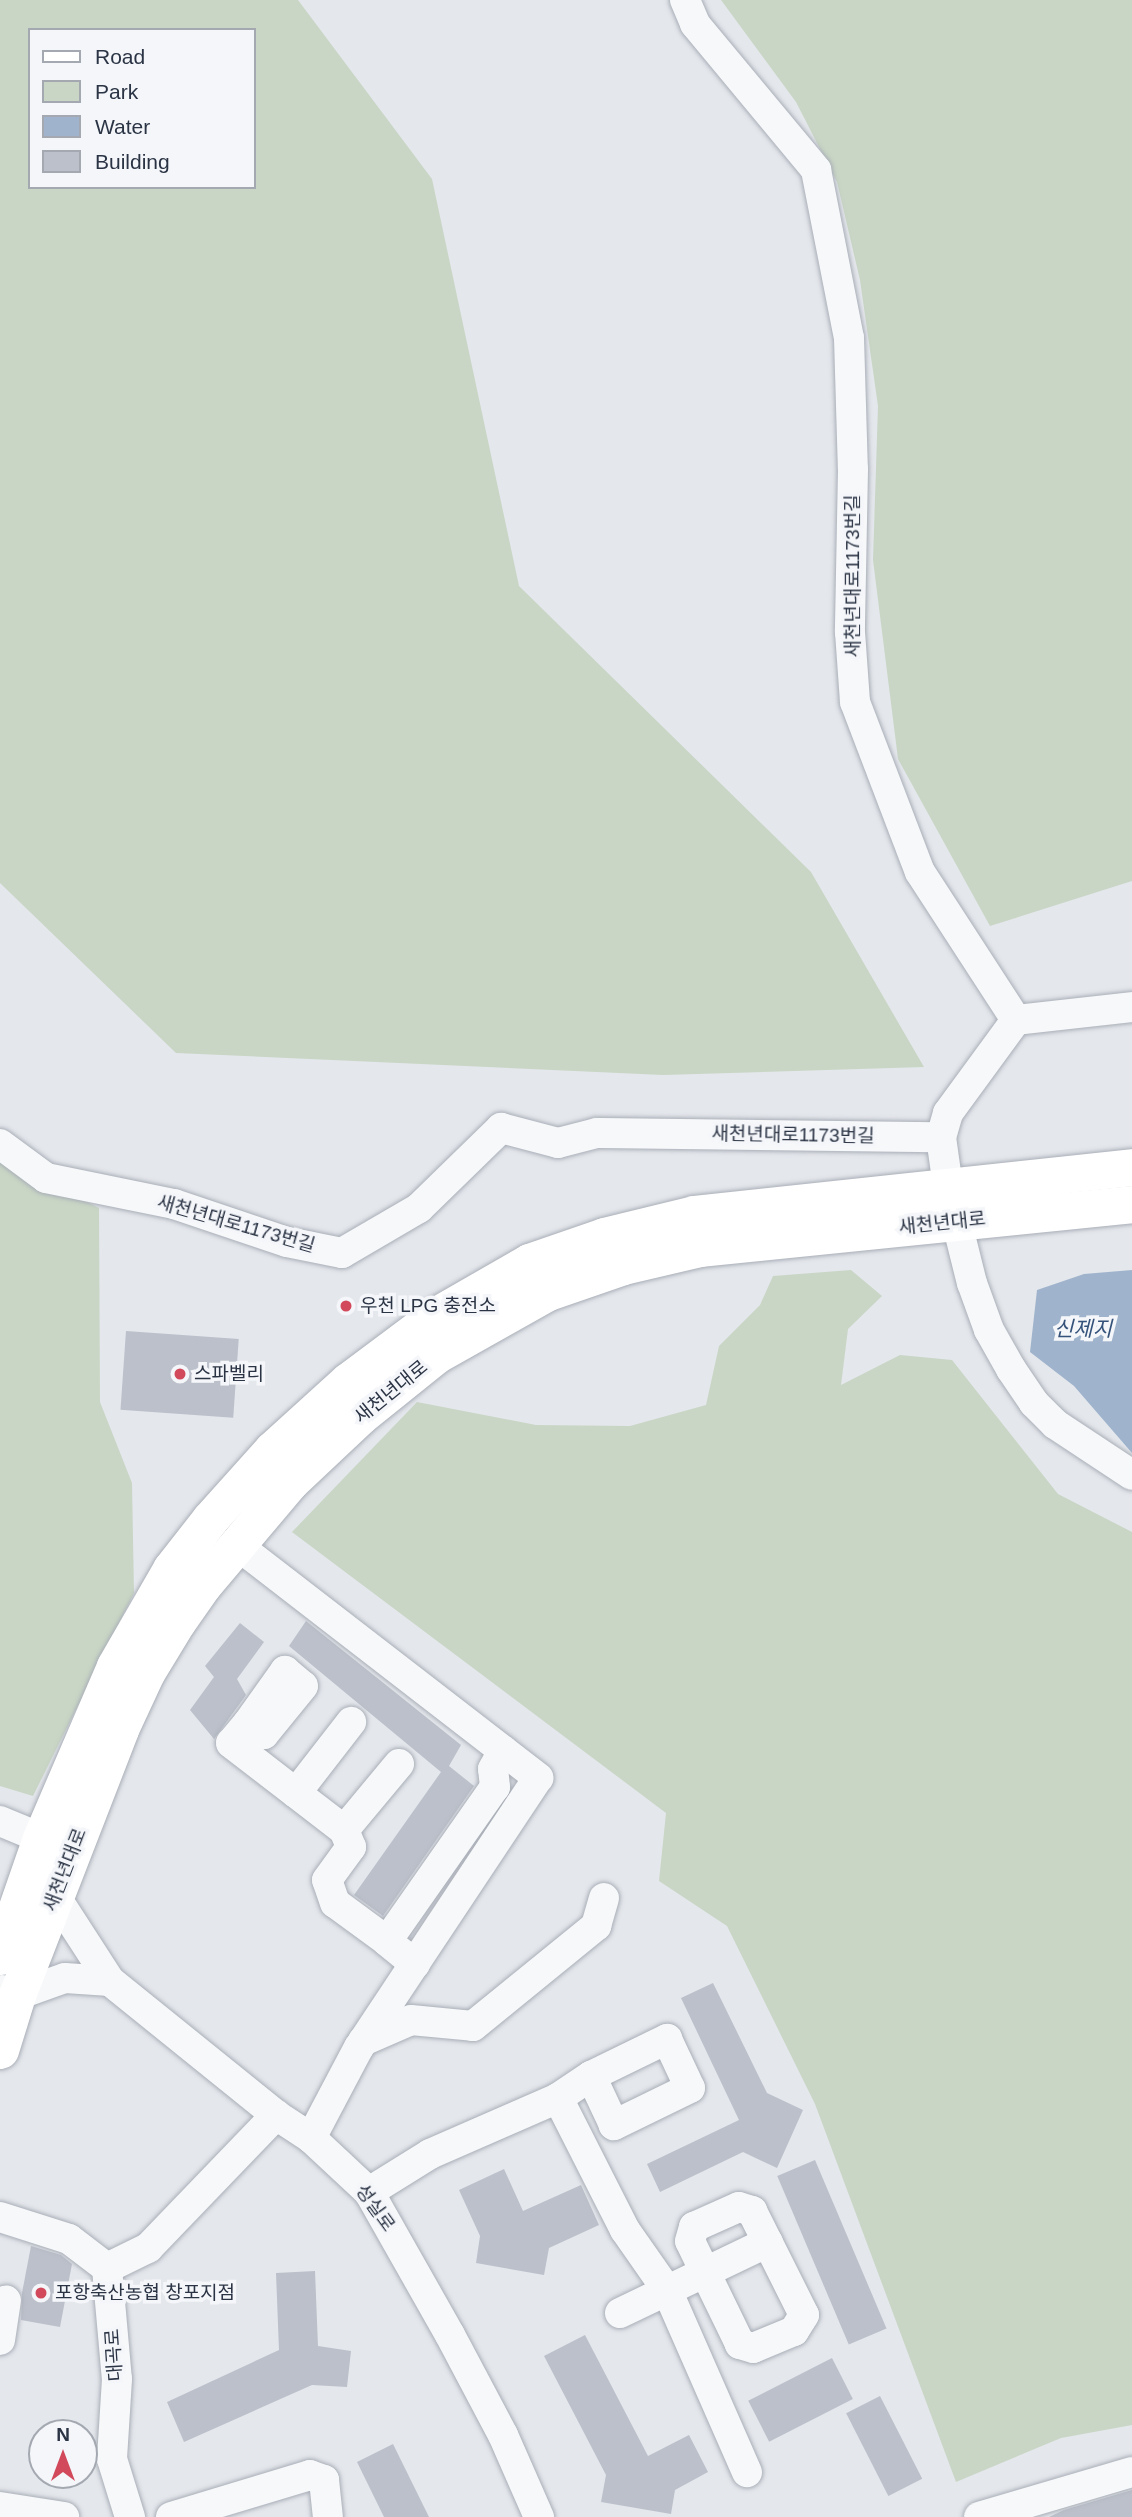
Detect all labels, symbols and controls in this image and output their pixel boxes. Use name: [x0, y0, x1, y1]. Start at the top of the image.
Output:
legend: [28, 28, 256, 189]
text: Road: [95, 45, 145, 68]
text: Park: [95, 80, 138, 103]
text: Water: [95, 115, 150, 138]
text: Building: [95, 150, 170, 173]
street label: 새천년대로1173번길: [842, 494, 864, 658]
street label: 새천년대로1173번길: [711, 1122, 875, 1148]
street label: 새천년대로1173번길: [154, 1191, 318, 1257]
street label: 새천년대로: [897, 1207, 987, 1239]
place label: 우천 LPG 충전소: [360, 1295, 496, 1317]
marker: 우천 LPG 충전소: [338, 1298, 354, 1314]
water label: 신제지: [1054, 1316, 1112, 1342]
street label: 새천년대로: [350, 1356, 432, 1428]
place label: 스파벨리: [194, 1363, 264, 1385]
marker: 스파벨리: [172, 1366, 188, 1382]
street label: 새천년대로: [39, 1825, 91, 1915]
street label: 성실로: [350, 2180, 400, 2236]
place label: 포항축산농협 창포지점: [55, 2282, 235, 2304]
marker: 포항축산농협 창포지점: [33, 2285, 49, 2301]
street label: 대곡로: [101, 2328, 127, 2382]
north arrow: [28, 2419, 98, 2489]
text: N: [56, 2424, 70, 2445]

